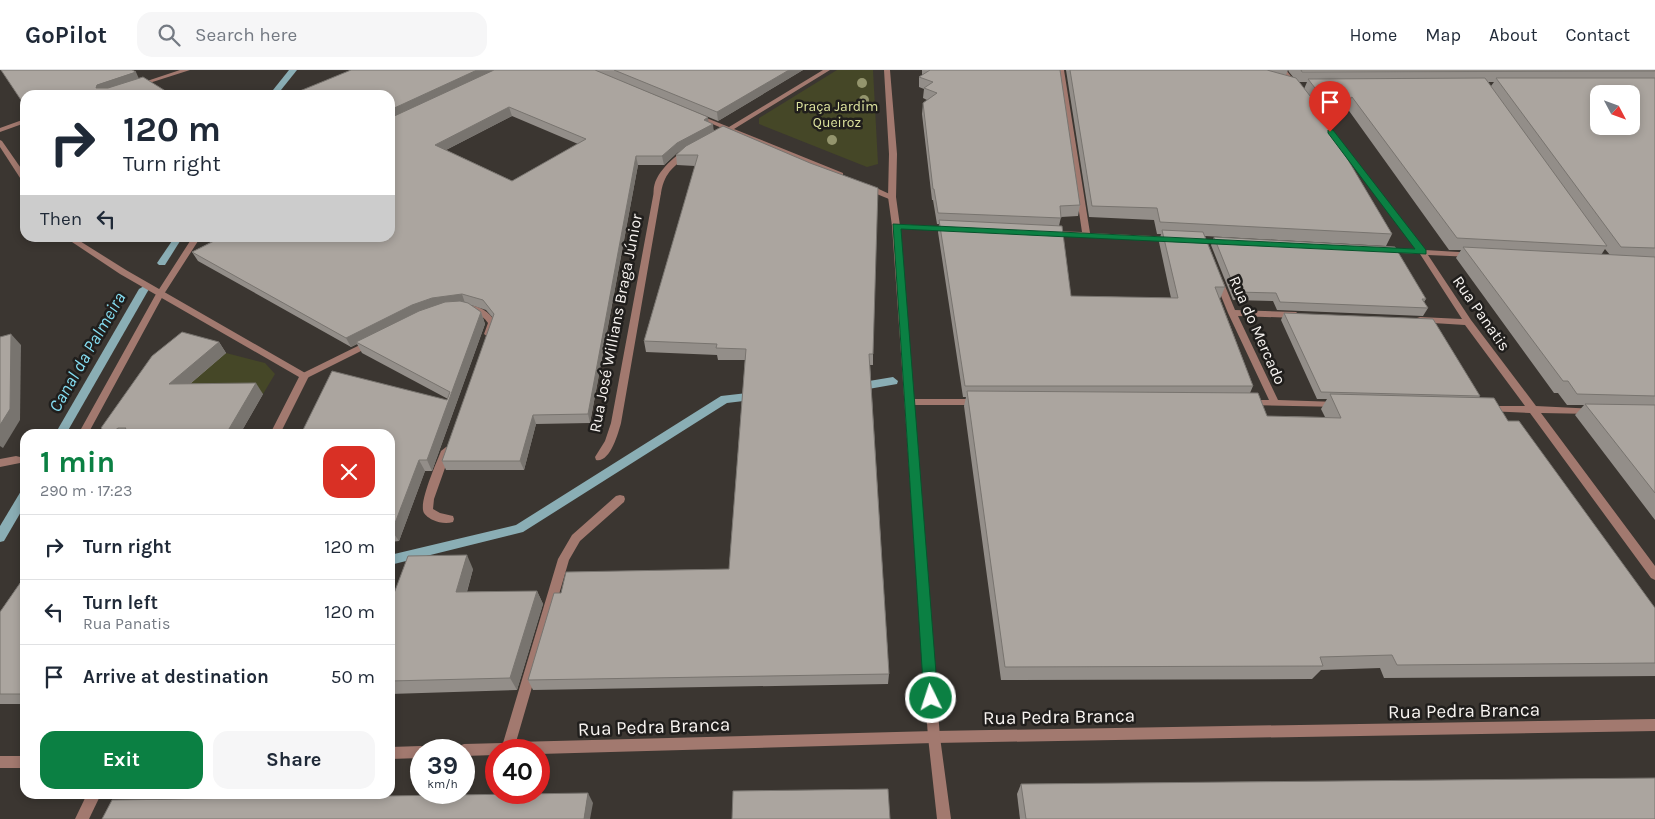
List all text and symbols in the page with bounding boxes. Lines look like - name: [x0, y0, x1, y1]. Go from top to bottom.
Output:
- search box: [137, 12, 487, 57]
- text: GoPilot: [25, 21, 107, 49]
- icon: search: [155, 21, 183, 49]
- text: Search here: [195, 24, 297, 46]
- text: Home: [1349, 24, 1397, 46]
- text: Map: [1425, 24, 1461, 46]
- text: About: [1489, 24, 1538, 46]
- text: Contact: [1566, 24, 1630, 46]
- pin: [1309, 81, 1351, 132]
- north arrow: [1590, 85, 1640, 135]
- map controls: [1590, 85, 1640, 135]
- icon: arrive: [1316, 88, 1344, 116]
- park label: Praça Jardim Queiroz: [796, 98, 878, 131]
- text: 120 m: [123, 109, 221, 150]
- icon: right: [40, 110, 105, 175]
- text: Turn right: [123, 151, 221, 177]
- icon: left: [92, 205, 120, 233]
- text: Then: [40, 208, 82, 230]
- street label: Rua José Willians Braga Júnior: [585, 212, 646, 434]
- street label: Rua Panatis: [1449, 272, 1514, 355]
- street label: Rua do Mercado: [1225, 273, 1290, 387]
- water label: Canal da Palmeira: [44, 288, 130, 416]
- text: 1 min: [40, 444, 115, 480]
- button: close: [323, 446, 375, 498]
- text: 290 m · 17:23: [40, 481, 132, 500]
- icon: right: [40, 533, 68, 561]
- text: Turn right: [83, 536, 172, 558]
- text: 120 m: [324, 536, 375, 558]
- text: Turn left: [83, 592, 158, 614]
- icon: left: [40, 598, 68, 626]
- text: 120 m: [324, 601, 375, 623]
- text: Rua Panatis: [83, 614, 170, 633]
- icon: arrive: [40, 663, 68, 691]
- text: Arrive at destination: [83, 666, 269, 688]
- text: 50 m: [331, 666, 375, 688]
- position arrow: [904, 671, 956, 723]
- street label: Rua Pedra Branca: [1388, 699, 1540, 723]
- street label: Rua Pedra Branca: [983, 705, 1135, 729]
- street label: Rua Pedra Branca: [578, 713, 731, 741]
- button: Exit: [40, 731, 203, 789]
- button: Share: [213, 731, 375, 789]
- speed limit sign: 40: [485, 739, 550, 804]
- text: 39: [427, 751, 458, 780]
- text: km/h: [427, 777, 458, 791]

